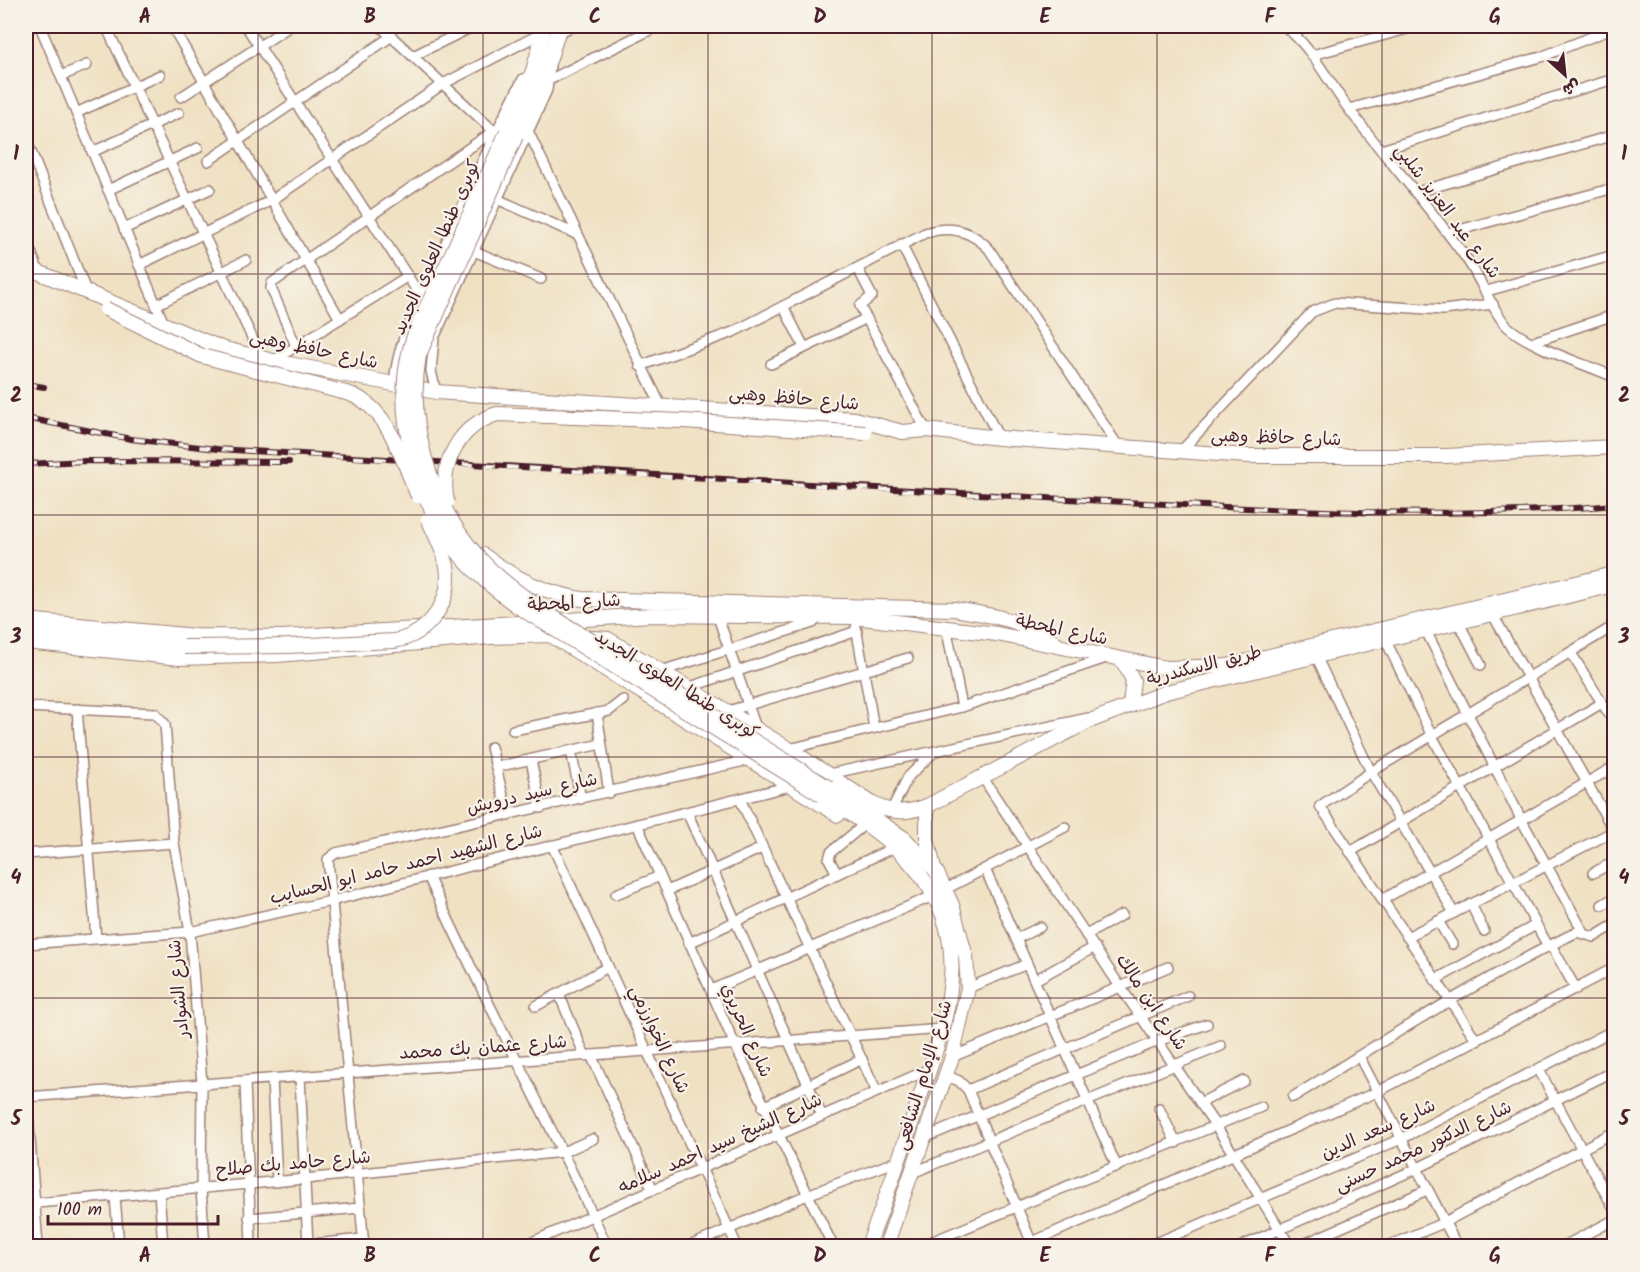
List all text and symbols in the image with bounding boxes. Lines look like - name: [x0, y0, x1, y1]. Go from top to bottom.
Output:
- text: A: [139, 2, 151, 34]
- text: B: [364, 2, 376, 34]
- text: C: [589, 2, 601, 34]
- text: D: [813, 2, 827, 34]
- text: E: [1039, 2, 1051, 34]
- text: F: [1265, 2, 1277, 34]
- text: G: [1489, 2, 1501, 34]
- north arrow: [1535, 45, 1595, 105]
- text: ش: [1558, 72, 1585, 102]
- street label: شارع عبد العزيز شلبي: [1386, 138, 1507, 286]
- text: 1: [13, 139, 19, 171]
- text: 1: [1621, 139, 1627, 171]
- street label: كوبرى طنطا العلوى الجديد: [385, 155, 489, 340]
- street label: شارع حافظ وهبى: [247, 323, 381, 378]
- street label: شارع حافظ وهبى: [728, 379, 860, 420]
- text: 2: [10, 381, 22, 413]
- text: 2: [1618, 381, 1630, 413]
- street label: شارع حافظ وهبى: [1210, 422, 1342, 455]
- street label: شارع المحطة: [527, 587, 621, 620]
- street label: شارع المحطة: [1013, 607, 1110, 654]
- text: 3: [10, 622, 22, 654]
- text: 3: [1618, 622, 1630, 654]
- street label: كوبرى طنطا العلوى الجديد: [588, 623, 765, 748]
- street label: طريق الاسكندرية: [1144, 638, 1265, 695]
- street label: شارع سيد درويش: [464, 765, 601, 824]
- street label: شارع الشهيد احمد حامد ابو الحسايب: [267, 818, 546, 913]
- text: 4: [11, 863, 22, 895]
- text: 4: [1619, 863, 1630, 895]
- street label: شارع الشوادر: [161, 938, 198, 1041]
- street label: شارع ابن مالك: [1108, 948, 1194, 1057]
- street label: شارع الحريري: [712, 979, 779, 1083]
- street label: شارع الخوارزمي: [621, 980, 697, 1099]
- street label: شارع الإمام الشافعى: [888, 997, 961, 1154]
- street label: شارع عثمان بك محمد: [398, 1028, 568, 1069]
- street label: شارع الشيخ سيد احمد سلامه: [614, 1086, 827, 1203]
- street label: شارع سعد الدين: [1316, 1092, 1441, 1169]
- street label: شارع الدكتور محمد حسنى: [1330, 1094, 1517, 1201]
- text: 5: [10, 1104, 23, 1136]
- text: 5: [1618, 1104, 1631, 1136]
- street label: شارع حامد بك صلاح: [214, 1143, 372, 1186]
- scale bar: [48, 1188, 218, 1226]
- text: 100 m: [57, 1196, 102, 1225]
- text: A: [139, 1241, 151, 1272]
- text: B: [364, 1241, 376, 1272]
- text: C: [589, 1241, 601, 1272]
- text: D: [813, 1241, 827, 1272]
- text: E: [1039, 1241, 1051, 1272]
- text: F: [1265, 1241, 1277, 1272]
- text: G: [1489, 1241, 1501, 1272]

